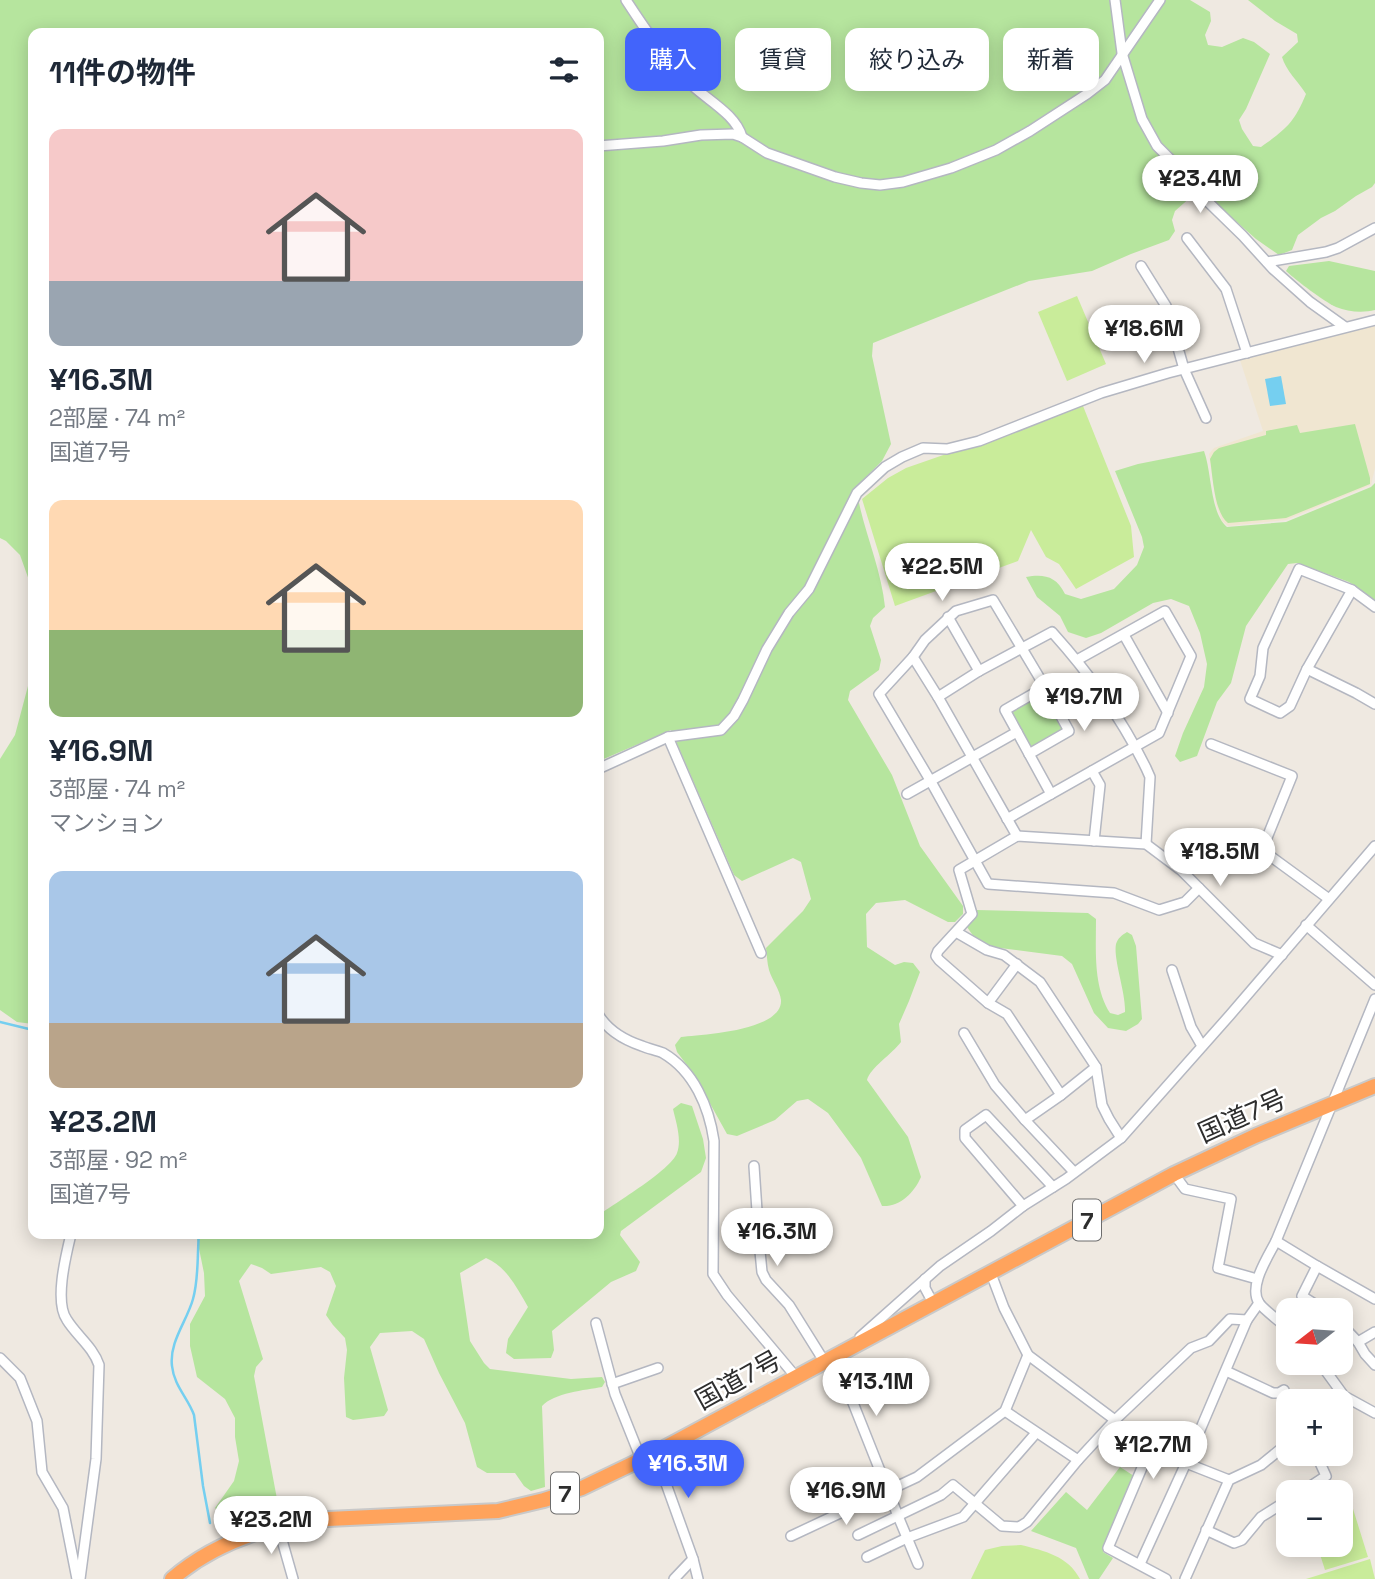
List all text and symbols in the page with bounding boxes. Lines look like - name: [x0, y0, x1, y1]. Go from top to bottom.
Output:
- chip: 購入: [625, 28, 721, 91]
- chip: 賃貸: [735, 28, 831, 91]
- chip: 絞り込み: [845, 28, 989, 91]
- chip: 新着: [1003, 28, 1099, 91]
- icon: filters: [545, 51, 583, 89]
- text: 11件の物件: [49, 53, 196, 92]
- pin: ¥23.4M: [1143, 156, 1257, 215]
- text: ¥23.4M: [1158, 163, 1242, 193]
- icon: home: [253, 174, 379, 300]
- pin: ¥18.6M: [1087, 306, 1201, 365]
- text: ¥18.6M: [1104, 313, 1184, 343]
- text: ¥16.3M: [49, 360, 153, 399]
- text: 2部屋 · 74 m²: [49, 403, 185, 433]
- text: 国道7号: [49, 437, 131, 467]
- pin: ¥22.5M: [885, 544, 999, 603]
- icon: home: [253, 545, 379, 671]
- text: ¥22.5M: [901, 551, 983, 581]
- pin: ¥19.7M: [1027, 674, 1141, 733]
- text: ¥19.7M: [1045, 681, 1123, 711]
- text: ¥16.9M: [49, 731, 154, 770]
- text: 3部屋 · 74 m²: [49, 774, 185, 804]
- text: マンション: [49, 808, 164, 838]
- pin: ¥18.5M: [1163, 828, 1277, 888]
- text: ¥18.5M: [1180, 836, 1260, 866]
- icon: home: [253, 916, 379, 1042]
- street label: 国道7号: [1193, 1082, 1291, 1150]
- text: ¥23.2M: [49, 1102, 157, 1141]
- text: 3部屋 · 92 m²: [49, 1145, 187, 1175]
- text: 国道7号: [49, 1179, 131, 1209]
- road number: 7: [1073, 1200, 1101, 1240]
- pin: ¥16.3M: [720, 1208, 834, 1268]
- text: ¥16.3M: [737, 1216, 817, 1246]
- north arrow: [1276, 1298, 1353, 1376]
- map controls: [1276, 1298, 1353, 1557]
- street label: 国道7号: [689, 1343, 787, 1417]
- pin: ¥13.1M: [819, 1358, 933, 1418]
- text: ¥13.1M: [839, 1366, 913, 1396]
- button: +: [1276, 1389, 1353, 1466]
- pin: ¥12.7M: [1096, 1422, 1210, 1481]
- text: ¥12.7M: [1114, 1429, 1192, 1459]
- pin: ¥16.3M: [631, 1440, 745, 1500]
- text: ¥16.3M: [648, 1448, 728, 1478]
- pin: ¥16.9M: [789, 1468, 903, 1527]
- road number: 7: [551, 1472, 579, 1513]
- text: ¥16.9M: [806, 1475, 886, 1505]
- button: −: [1276, 1480, 1353, 1557]
- pin: ¥23.2M: [214, 1496, 328, 1556]
- text: ¥23.2M: [230, 1504, 312, 1534]

